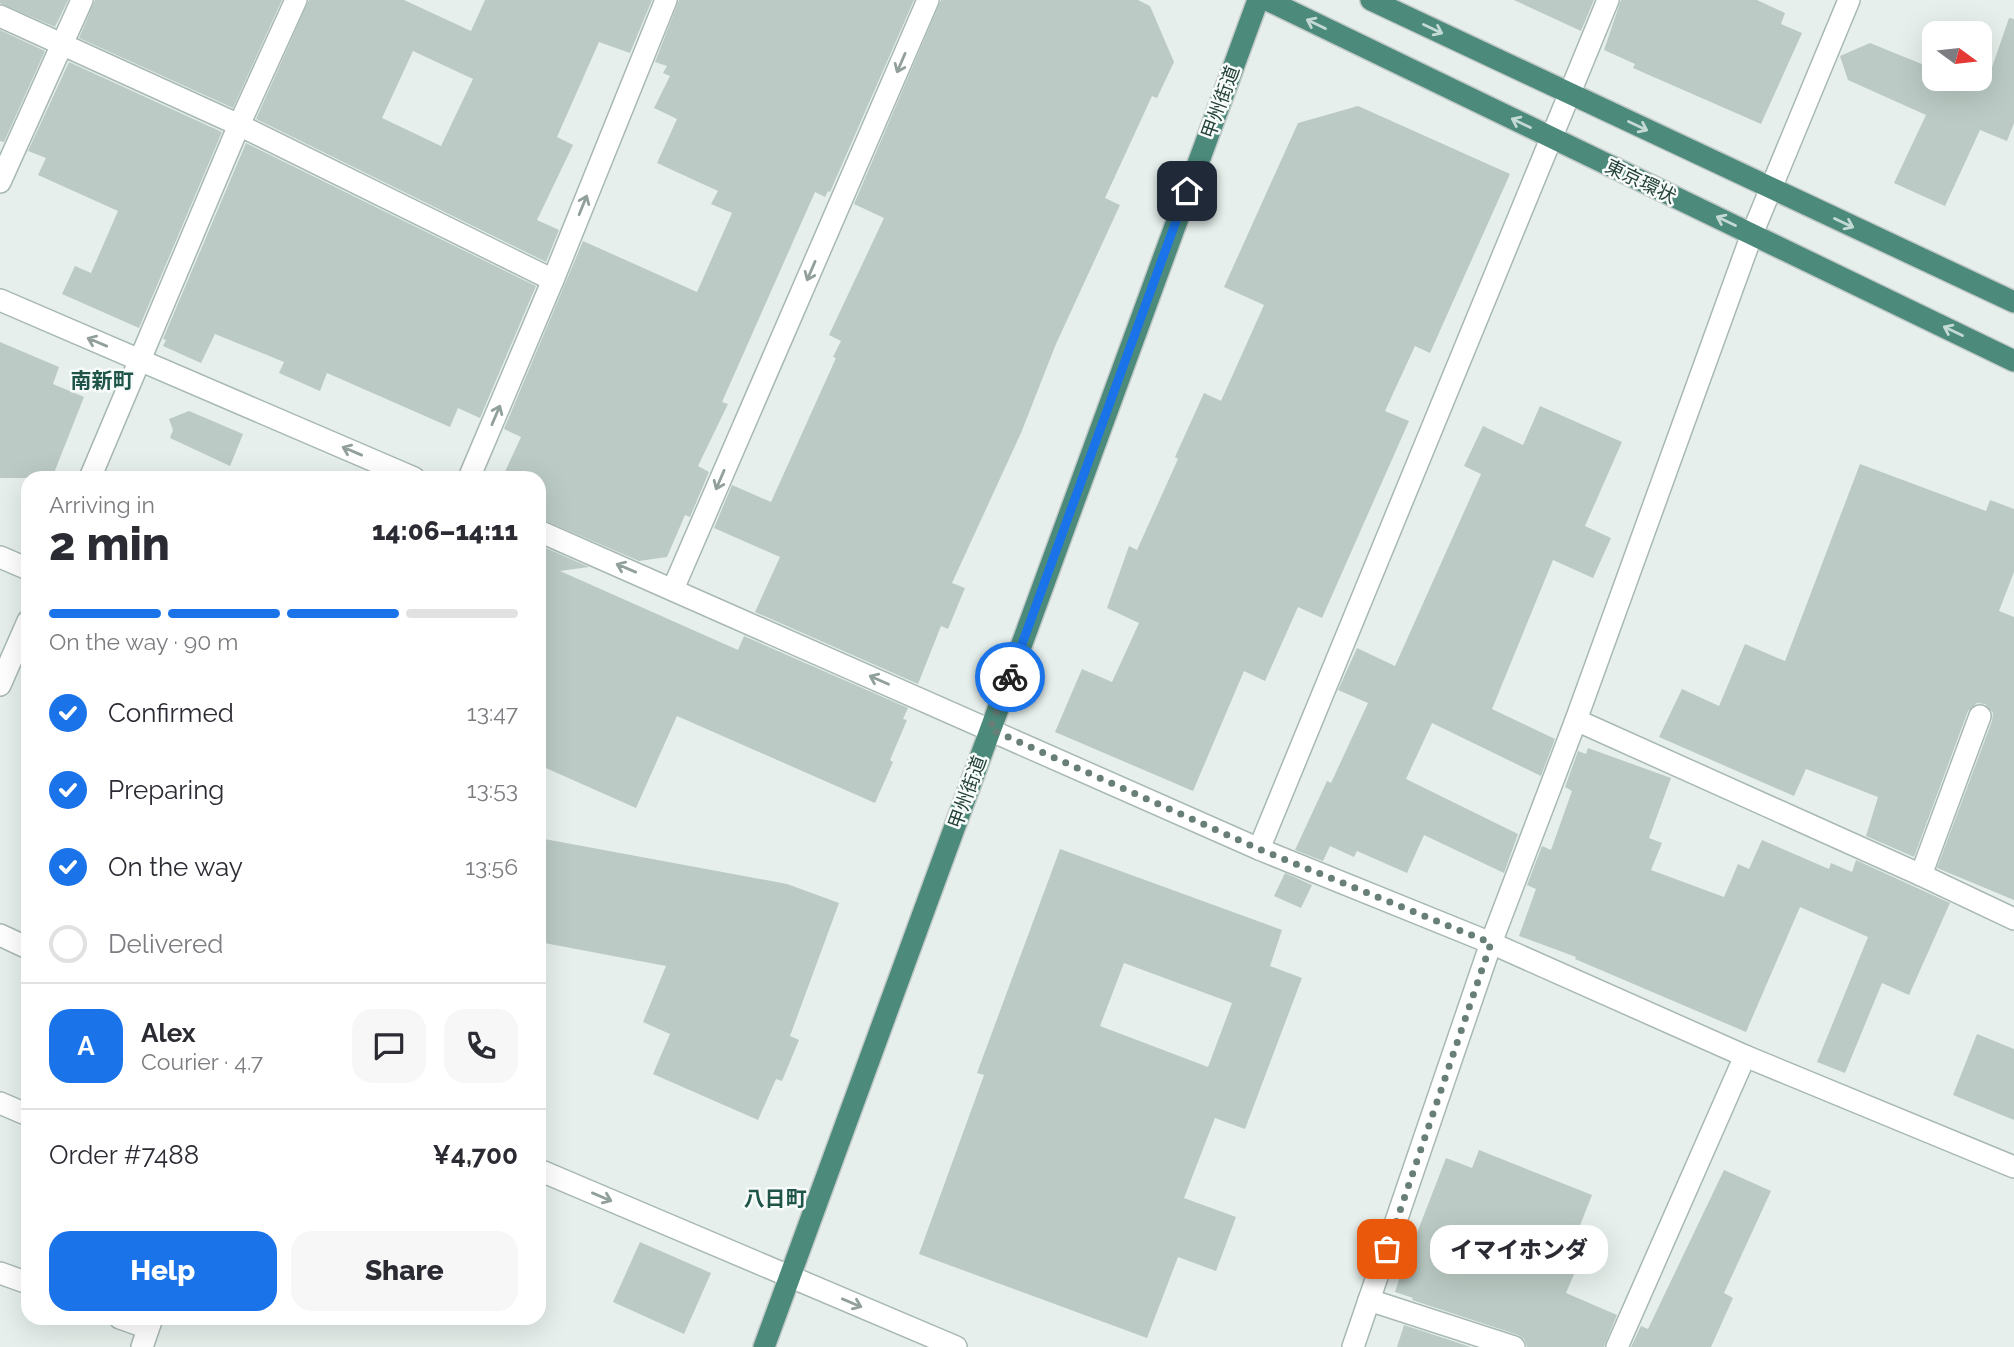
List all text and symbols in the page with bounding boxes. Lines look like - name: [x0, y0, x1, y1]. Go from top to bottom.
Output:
- one-way arrow: [1306, 16, 1327, 30]
- north arrow: [1922, 21, 1992, 91]
- map controls: [1922, 21, 1992, 91]
- one-way arrow: [1422, 23, 1443, 36]
- one-way arrow: [894, 51, 907, 73]
- street label: 甲州街道: [1197, 63, 1243, 141]
- one-way arrow: [1511, 116, 1532, 129]
- one-way arrow: [1627, 120, 1649, 133]
- street label: 東京環状: [1602, 154, 1680, 208]
- pin: [1157, 161, 1217, 221]
- icon: home: [1168, 172, 1206, 210]
- one-way arrow: [578, 194, 591, 216]
- one-way arrow: [1716, 214, 1737, 228]
- one-way arrow: [1834, 217, 1855, 230]
- one-way arrow: [804, 260, 817, 282]
- one-way arrow: [1943, 324, 1964, 337]
- one-way arrow: [87, 335, 109, 348]
- district label: 南新町: [71, 368, 134, 393]
- one-way arrow: [490, 405, 503, 426]
- one-way arrow: [341, 444, 363, 457]
- one-way arrow: [713, 469, 726, 490]
- text: Arriving in: [49, 491, 155, 518]
- text: 14:06–14:11: [372, 516, 518, 546]
- text: 2 min: [49, 517, 170, 571]
- one-way arrow: [615, 561, 637, 574]
- text: On the way · 90 m: [49, 628, 238, 655]
- courier: [975, 642, 1045, 712]
- icon: bike: [991, 658, 1029, 696]
- one-way arrow: [869, 673, 890, 686]
- icon: check: [49, 694, 87, 732]
- text: Confirmed: [108, 698, 234, 728]
- text: 13:47: [467, 699, 518, 726]
- street label: 甲州街道: [944, 753, 990, 831]
- icon: check: [49, 771, 87, 809]
- text: Preparing: [108, 775, 224, 805]
- text: 13:53: [467, 776, 518, 803]
- icon: check: [49, 848, 87, 886]
- text: On the way: [108, 852, 243, 882]
- text: 13:56: [465, 853, 518, 880]
- text: Delivered: [108, 929, 223, 959]
- button: chat: [352, 1009, 426, 1083]
- button: phone: [444, 1009, 518, 1083]
- text: Alex: [141, 1018, 196, 1048]
- text: A: [77, 1031, 95, 1061]
- text: Courier · 4.7: [141, 1048, 263, 1075]
- text: Order #7488: [49, 1140, 199, 1170]
- text: ¥4,700: [433, 1140, 518, 1170]
- district label: 八日町: [744, 1186, 807, 1211]
- one-way arrow: [591, 1191, 612, 1204]
- pin: [1357, 1219, 1417, 1279]
- callout: イマイホンダ: [1429, 1224, 1608, 1274]
- icon: bag: [1368, 1230, 1406, 1268]
- button: Help: [49, 1231, 277, 1311]
- button: Share: [291, 1231, 518, 1311]
- text: イマイホンダ: [1450, 1236, 1588, 1263]
- one-way arrow: [841, 1297, 863, 1310]

